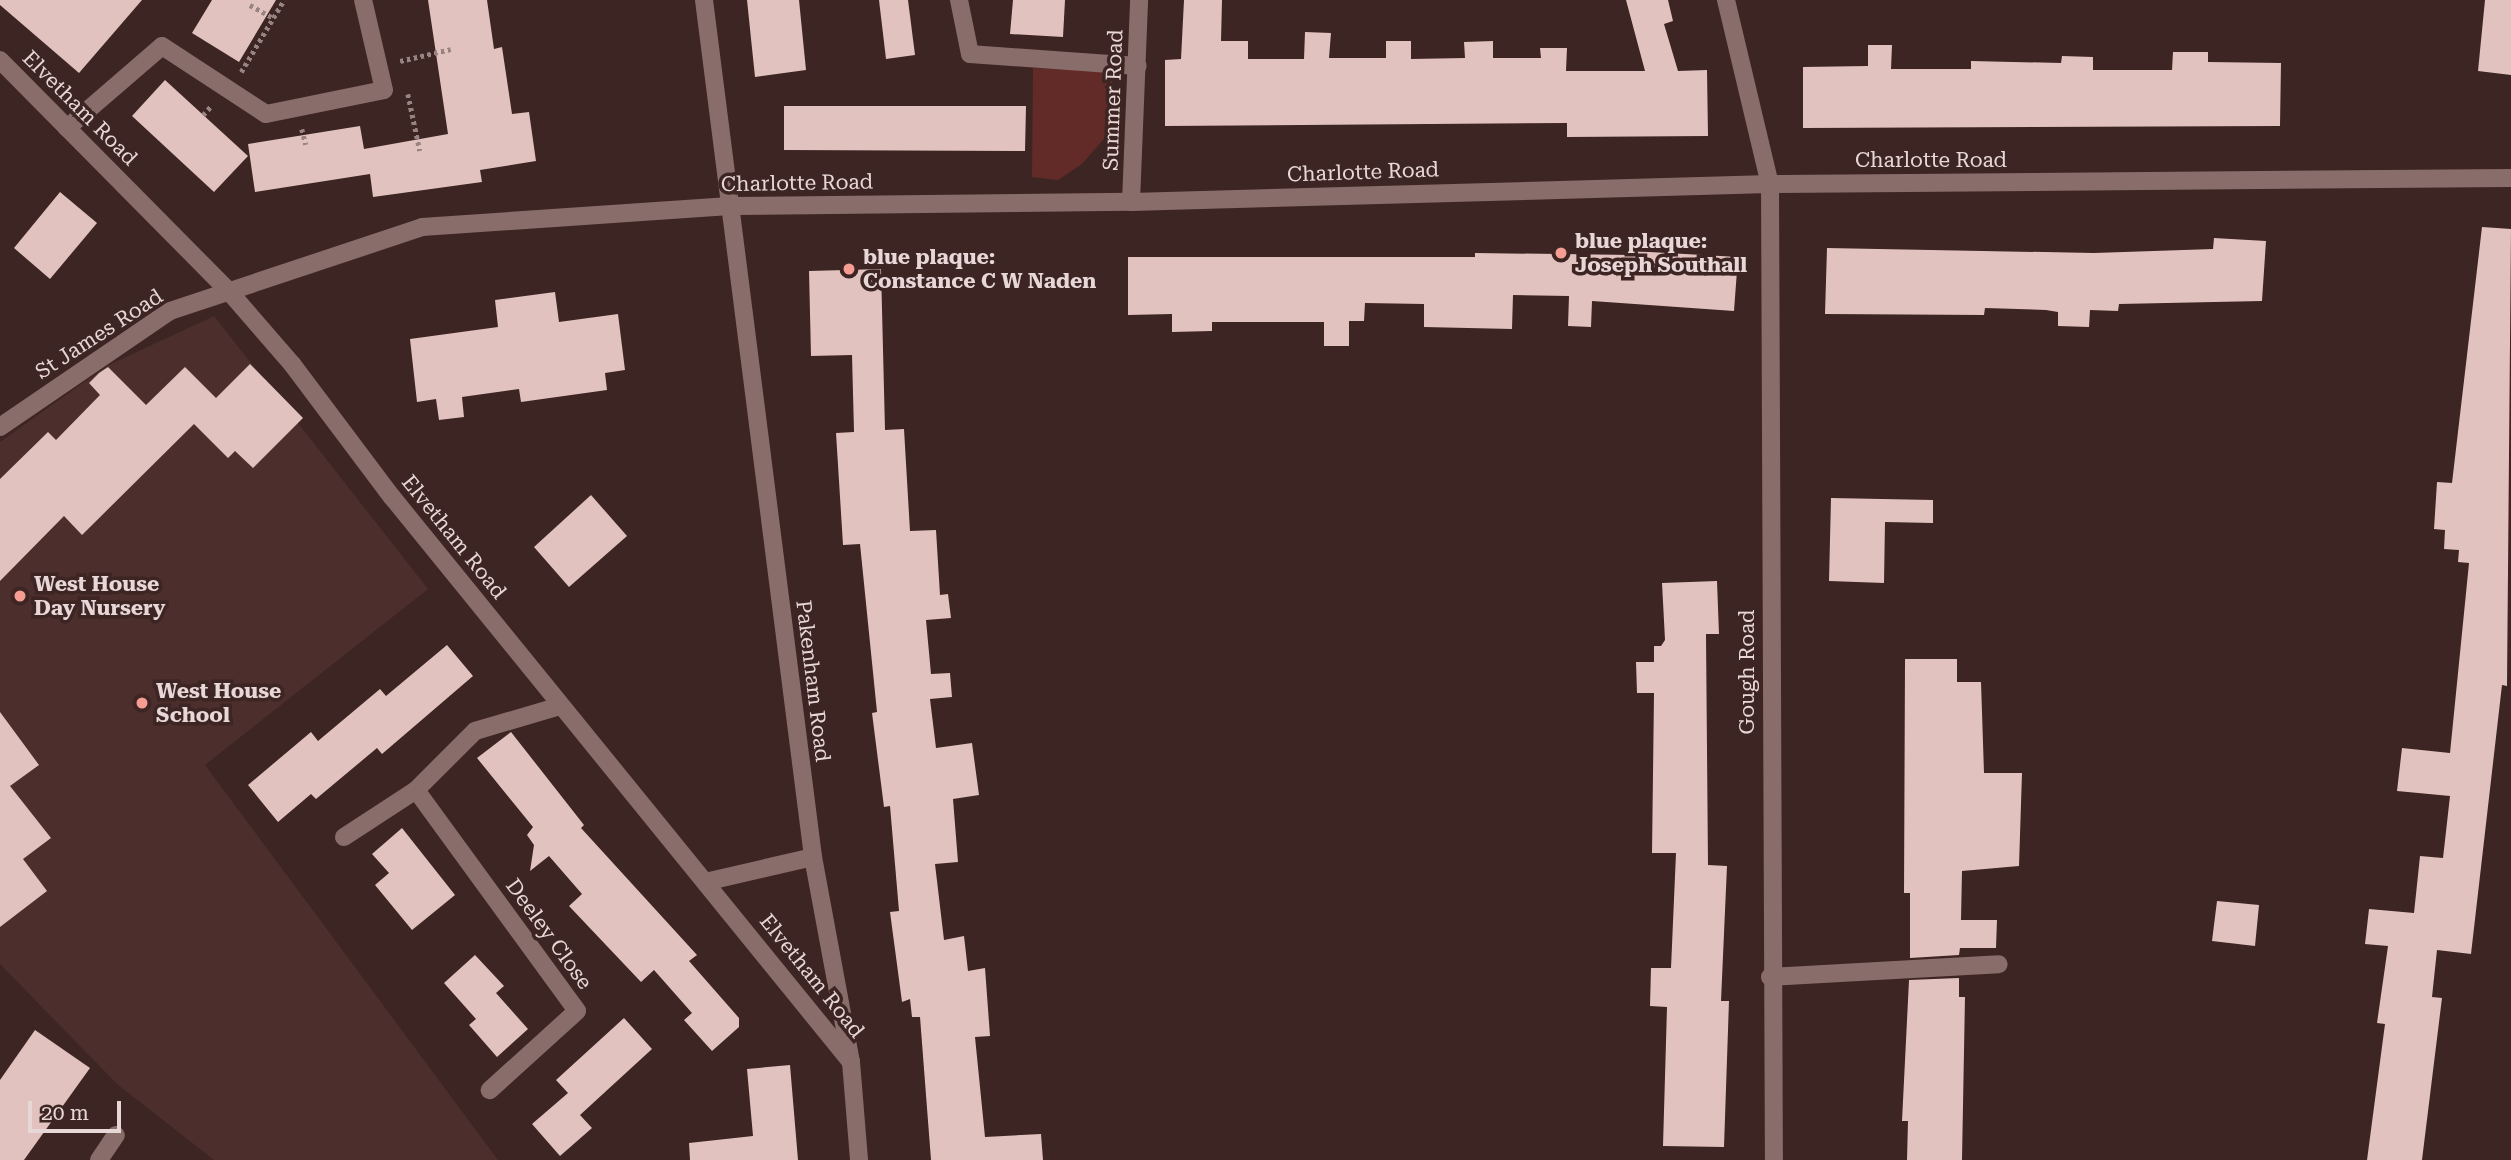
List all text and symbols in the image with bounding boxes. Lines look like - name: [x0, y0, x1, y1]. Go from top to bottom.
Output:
- street label: Summer Road: [1098, 29, 1128, 171]
- street label: Elvetham Road: [17, 45, 143, 171]
- street label: Charlotte Road: [1855, 147, 2007, 173]
- street label: Charlotte Road: [1287, 157, 1439, 187]
- street label: Charlotte Road: [721, 169, 873, 197]
- place label: blue plaque: Joseph Southall: [1575, 228, 1747, 278]
- place label: blue plaque: Constance C W Naden: [863, 244, 1096, 294]
- marker: blue plaque: Joseph Southall: [1553, 245, 1569, 261]
- marker: blue plaque: Constance C W Naden: [841, 261, 857, 277]
- street label: St James Road: [31, 284, 167, 384]
- street label: Elvetham Road: [396, 470, 512, 604]
- place label: West House Day Nursery: [34, 571, 165, 621]
- marker: West House Day Nursery: [12, 588, 28, 604]
- street label: Pakenham Road: [791, 599, 835, 763]
- street label: Gough Road: [1734, 609, 1760, 735]
- place label: West House School: [156, 678, 281, 728]
- marker: West House School: [134, 695, 150, 711]
- street label: Deeley Close: [500, 874, 598, 994]
- street label: Elvetham Road: [754, 909, 870, 1043]
- scale bar: [32, 1086, 124, 1130]
- text: 20 m: [41, 1101, 89, 1125]

